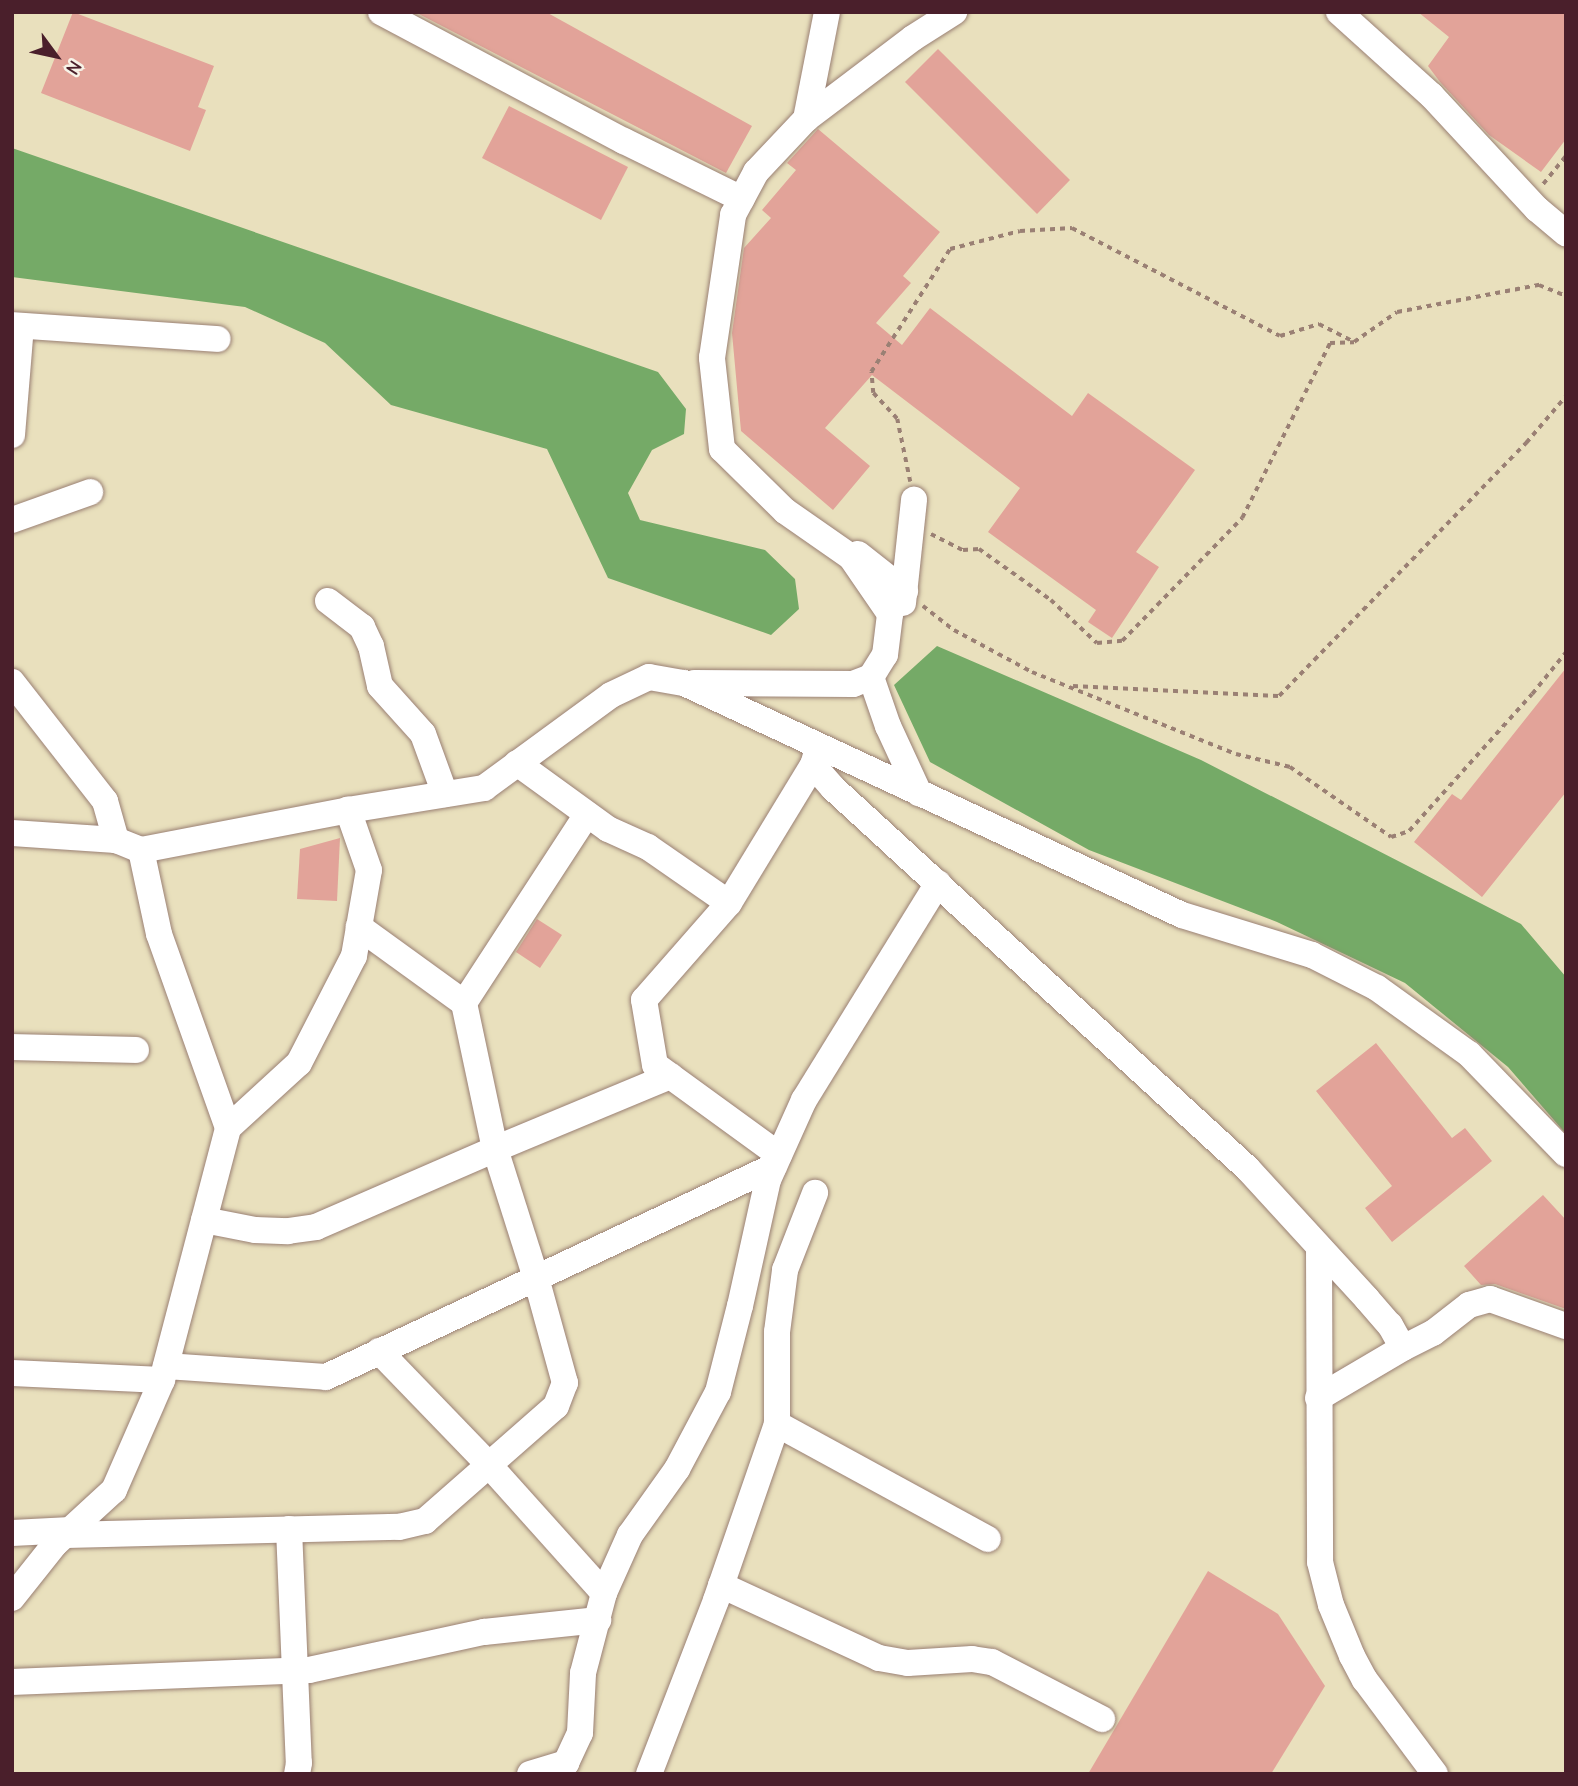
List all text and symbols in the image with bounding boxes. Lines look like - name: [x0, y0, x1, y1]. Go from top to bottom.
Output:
- north arrow: [21, 21, 91, 91]
- text: N: [61, 56, 86, 79]

